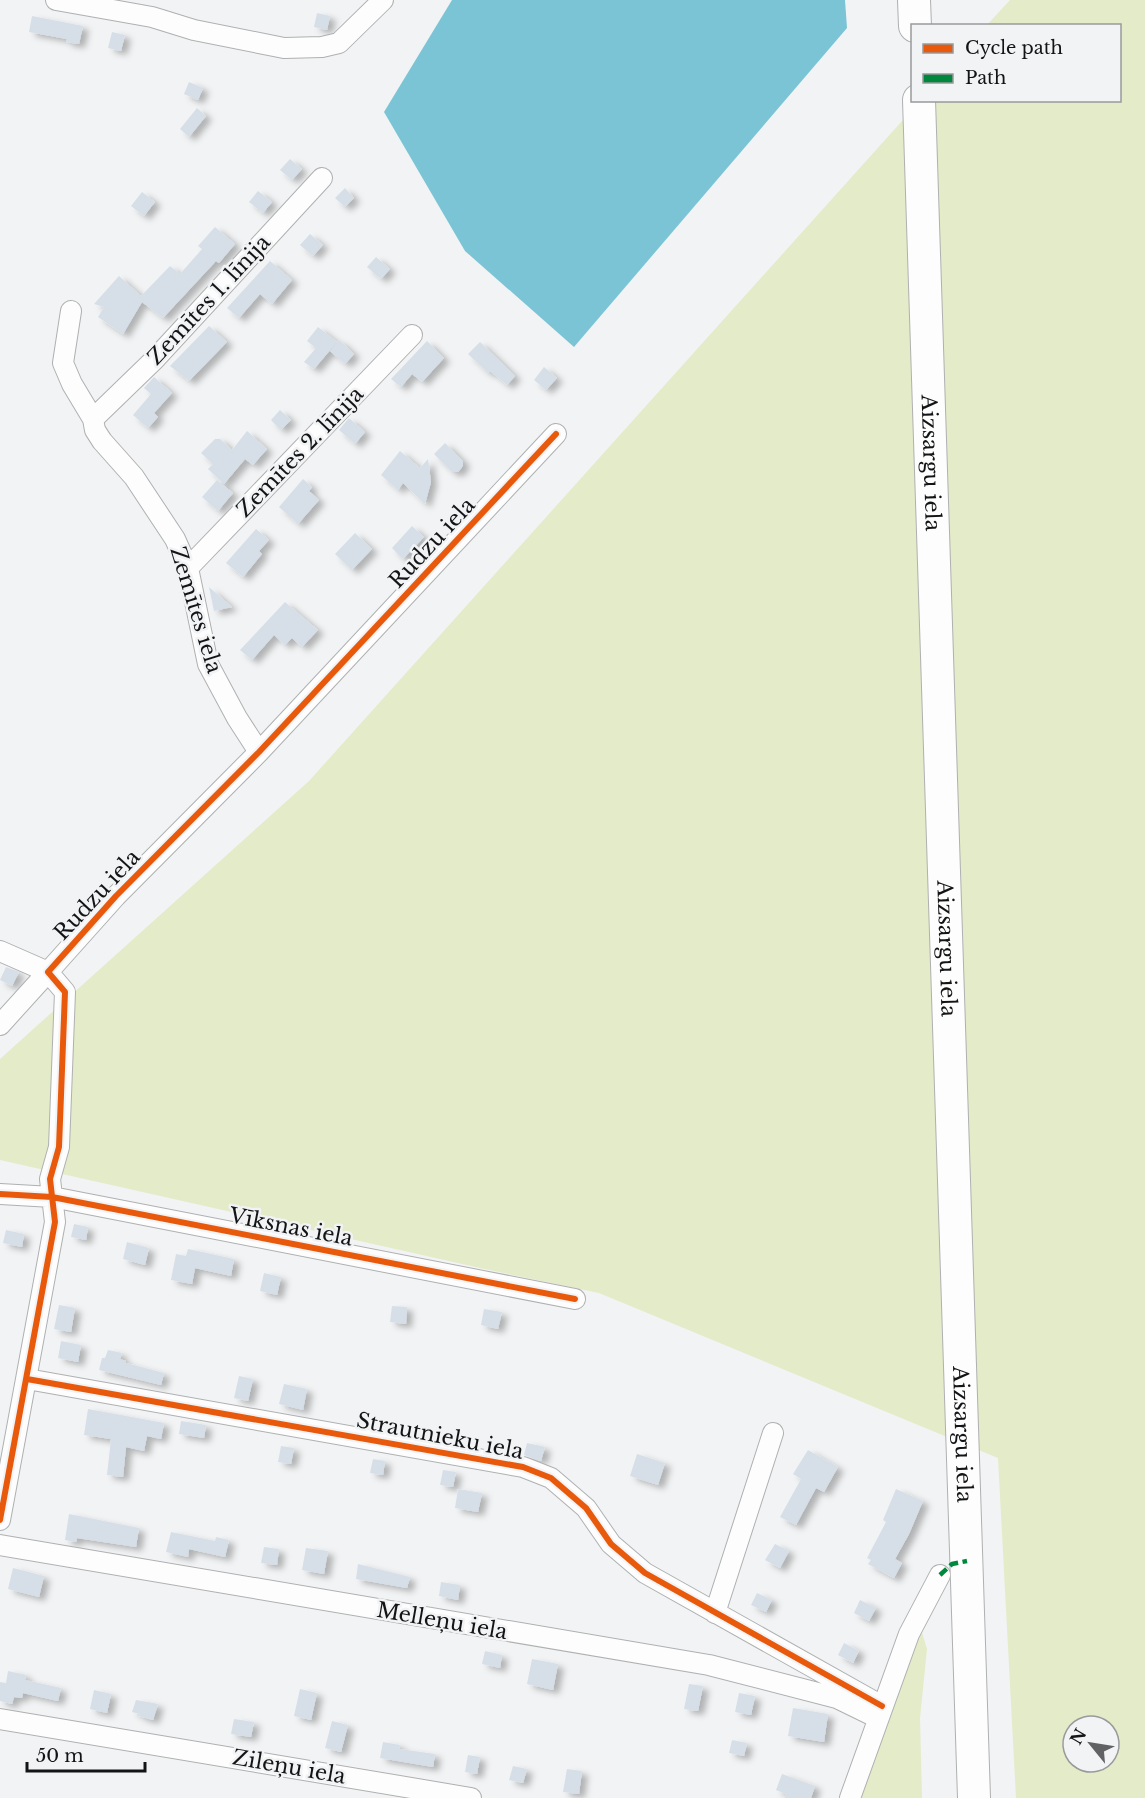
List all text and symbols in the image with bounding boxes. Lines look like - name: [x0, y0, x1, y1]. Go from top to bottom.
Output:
- legend: [911, 24, 1121, 102]
- text: Cycle path: [965, 37, 1063, 59]
- text: Path: [965, 67, 1006, 89]
- street label: Zemītes 1. līnija: [142, 229, 276, 370]
- street label: Zemītes 2. līnija: [231, 381, 369, 523]
- street label: Aizsargu iela: [916, 393, 946, 532]
- street label: Rudzu iela: [384, 492, 481, 594]
- street label: Zemītes iela: [164, 544, 228, 677]
- street label: Rudzu iela: [49, 844, 146, 946]
- street label: Aizsargu iela: [931, 879, 962, 1018]
- street label: Vīksnas iela: [226, 1202, 355, 1252]
- street label: Aizsargu iela: [947, 1365, 977, 1503]
- street label: Strautnieku iela: [354, 1407, 526, 1465]
- street label: Melleņu iela: [375, 1597, 510, 1645]
- north arrow: [1061, 1714, 1121, 1774]
- text: N: [1066, 1725, 1090, 1748]
- scale bar: [27, 1735, 146, 1773]
- street label: Zileņu iela: [230, 1744, 348, 1790]
- text: 50 m: [36, 1745, 84, 1767]

